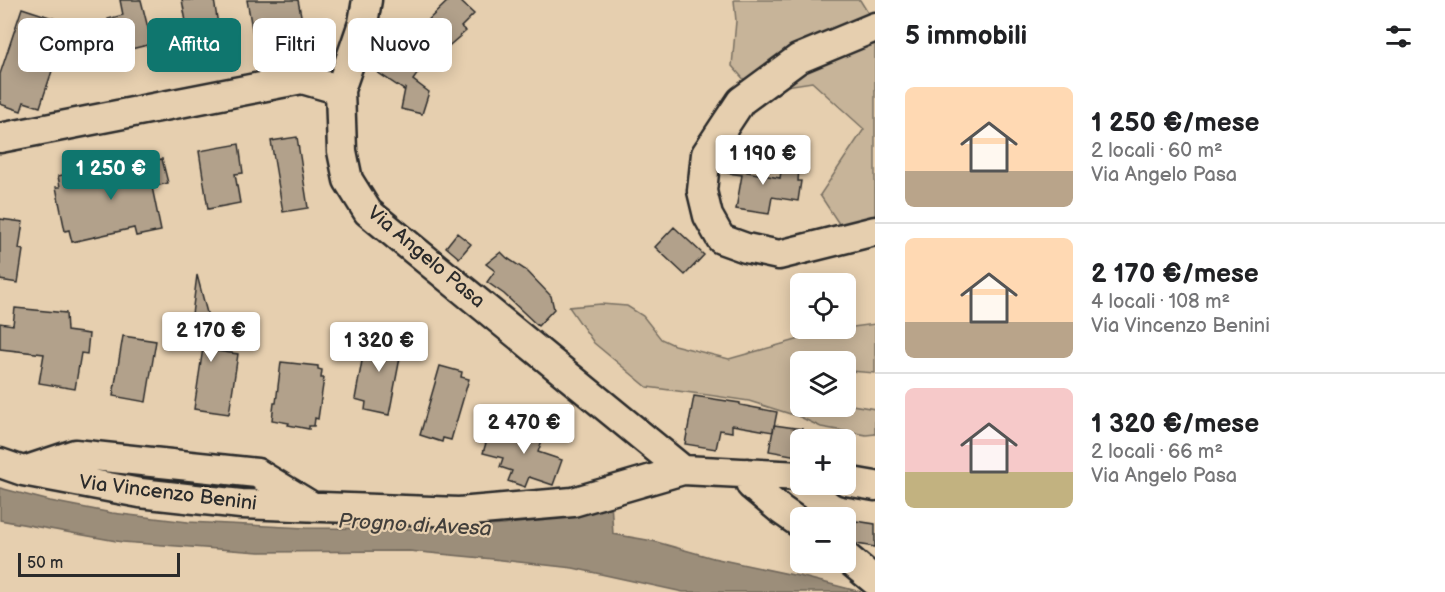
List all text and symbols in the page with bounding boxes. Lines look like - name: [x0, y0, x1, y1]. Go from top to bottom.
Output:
- chip: Compra: [18, 18, 135, 72]
- chip: Affitta: [147, 18, 241, 72]
- chip: Filtri: [253, 18, 336, 72]
- chip: Nuovo: [348, 18, 452, 72]
- icon: filters: [1382, 20, 1415, 53]
- text: 5 immobili: [905, 21, 1027, 52]
- text: 1 250 €/mese: [1091, 108, 1259, 139]
- icon: home: [953, 111, 1025, 183]
- pin: 1 190 €: [708, 135, 818, 186]
- text: 2 locali · 60 m²: [1091, 139, 1223, 163]
- text: 1 190 €: [730, 142, 796, 166]
- pin: 1 250 €: [56, 150, 166, 201]
- text: 1 250 €: [76, 157, 146, 181]
- text: Via Angelo Pasa: [1091, 163, 1237, 187]
- street label: Via Angelo Pasa: [362, 201, 490, 313]
- text: 2 170 €/mese: [1091, 259, 1259, 290]
- icon: home: [953, 262, 1025, 334]
- map controls: [790, 273, 856, 573]
- button: locate: [790, 273, 856, 339]
- text: 4 locali · 108 m²: [1091, 290, 1230, 314]
- pin: 2 170 €: [156, 312, 266, 363]
- text: Via Vincenzo Benini: [1091, 314, 1270, 338]
- text: 2 170 €: [176, 319, 246, 343]
- pin: 1 320 €: [324, 322, 434, 373]
- text: 1 320 €: [344, 329, 414, 353]
- button: layers: [790, 351, 856, 417]
- pin: 2 470 €: [469, 404, 579, 455]
- text: 1 320 €/mese: [1091, 409, 1259, 440]
- text: 2 470 €: [487, 411, 561, 435]
- icon: home: [953, 412, 1025, 484]
- button: +: [790, 429, 856, 495]
- text: 2 locali · 66 m²: [1091, 440, 1223, 464]
- text: Via Angelo Pasa: [1091, 464, 1237, 488]
- street label: Via Vincenzo Benini: [78, 470, 258, 516]
- button: −: [790, 507, 856, 573]
- water label: Progno di Avesa: [338, 508, 492, 542]
- scale bar: [18, 550, 180, 578]
- text: 50 m: [27, 554, 63, 573]

